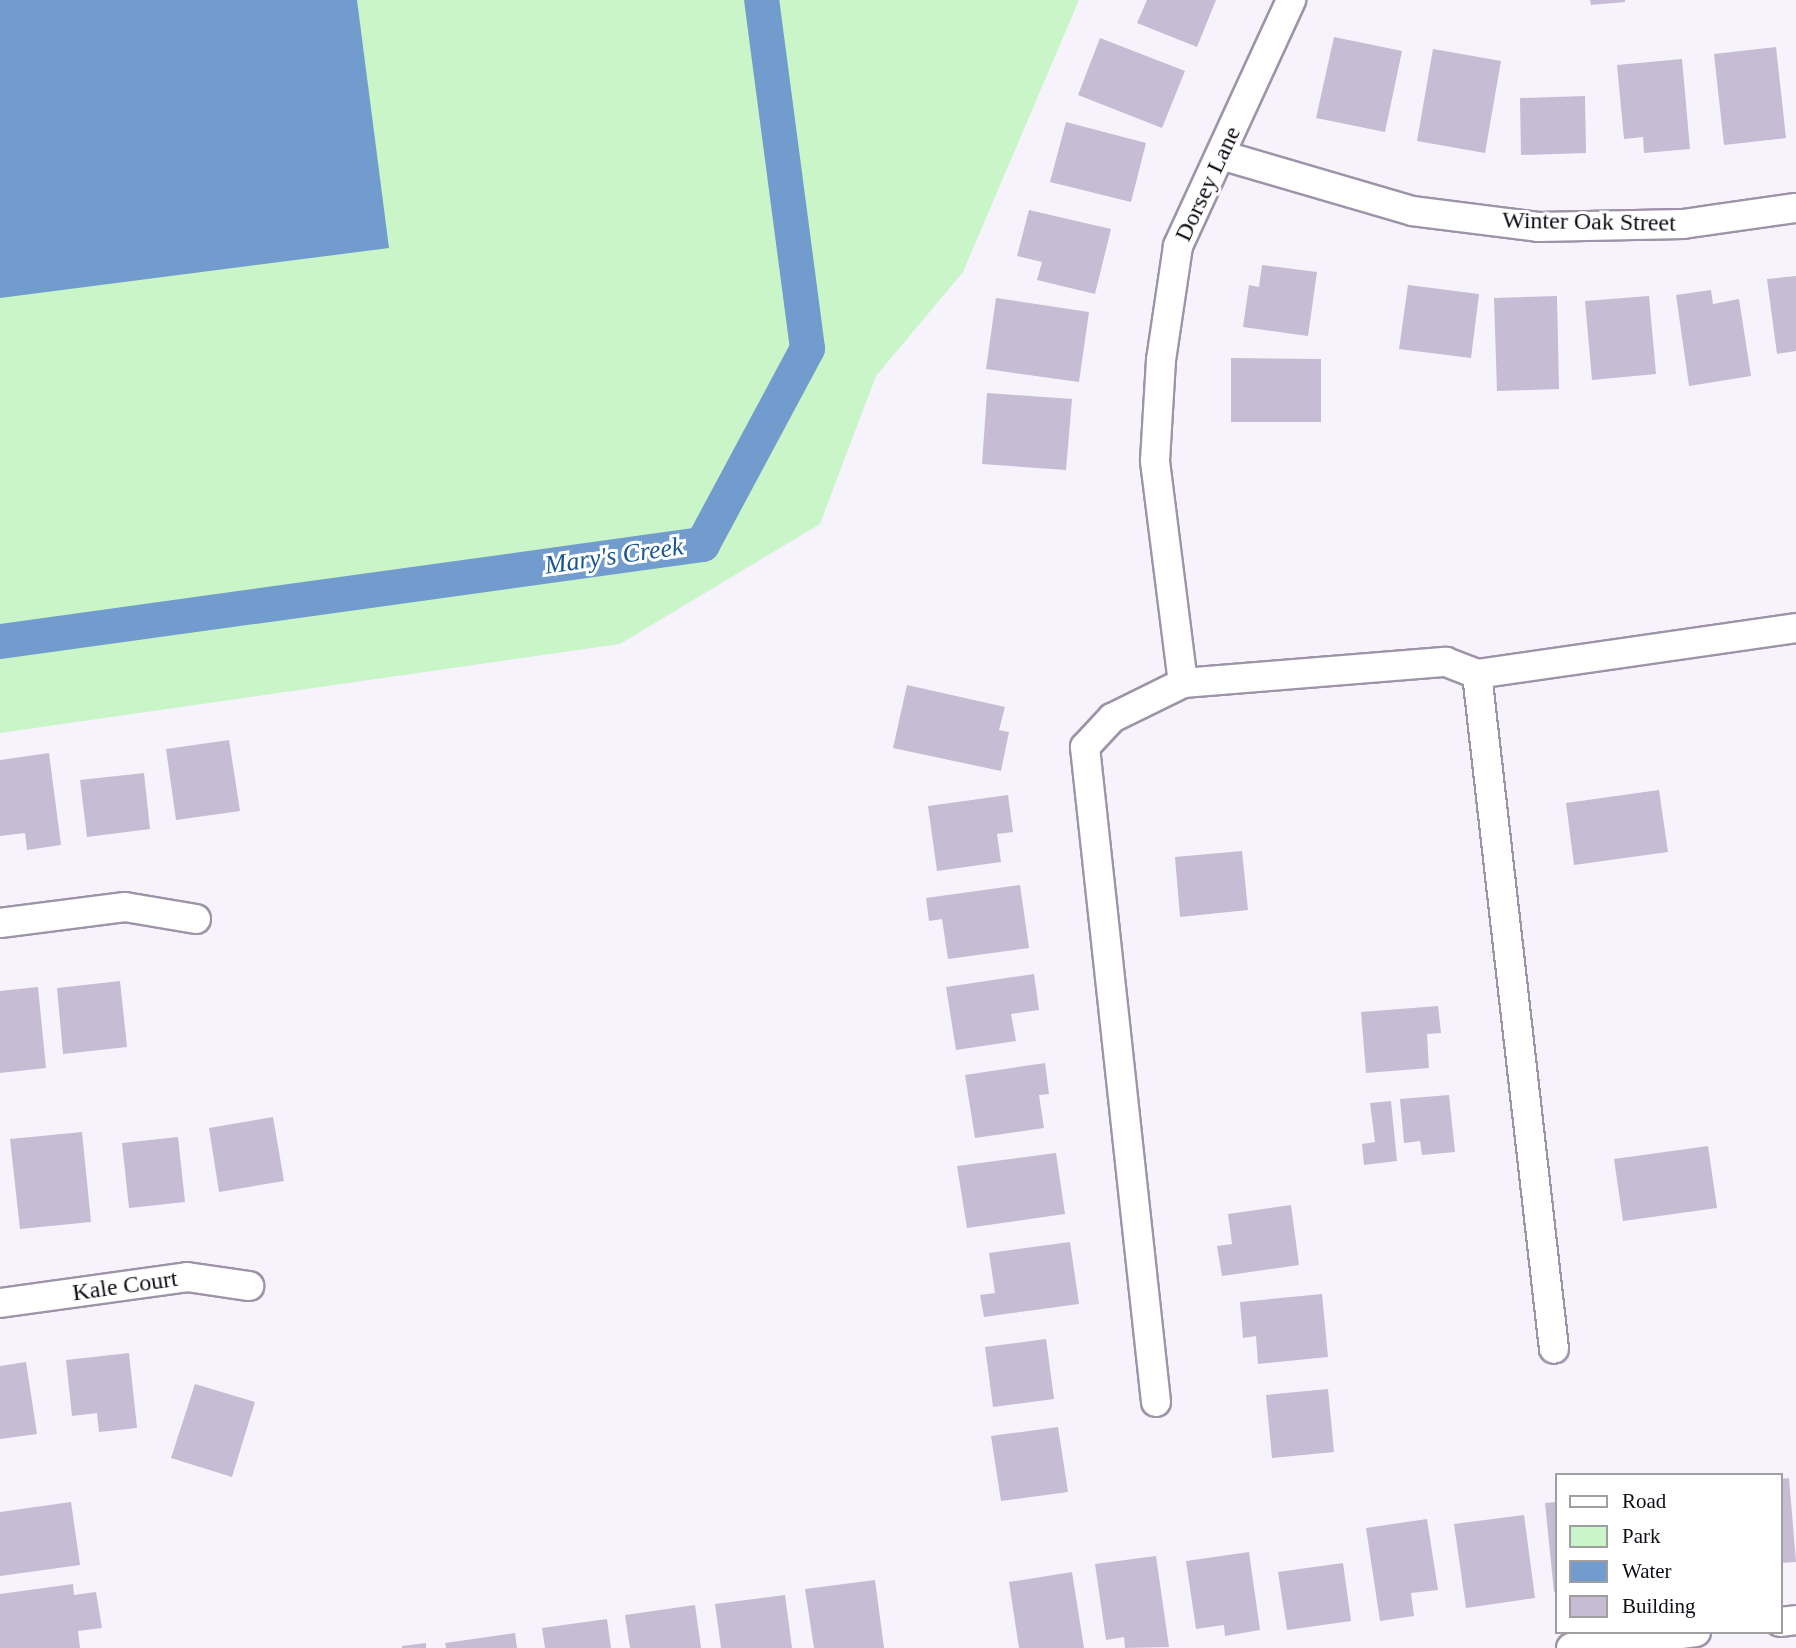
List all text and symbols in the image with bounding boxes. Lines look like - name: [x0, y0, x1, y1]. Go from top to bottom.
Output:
- street label: Dorsey Lane: [1169, 122, 1247, 246]
- street label: Winter Oak Street: [1502, 206, 1676, 238]
- water label: Mary's Creek: [543, 531, 685, 581]
- street label: Kale Court: [71, 1264, 179, 1308]
- legend: [1554, 1473, 1782, 1634]
- text: Road: [1622, 1489, 1666, 1513]
- text: Park: [1622, 1524, 1661, 1548]
- text: Water: [1622, 1559, 1672, 1583]
- text: Building: [1622, 1594, 1696, 1618]

